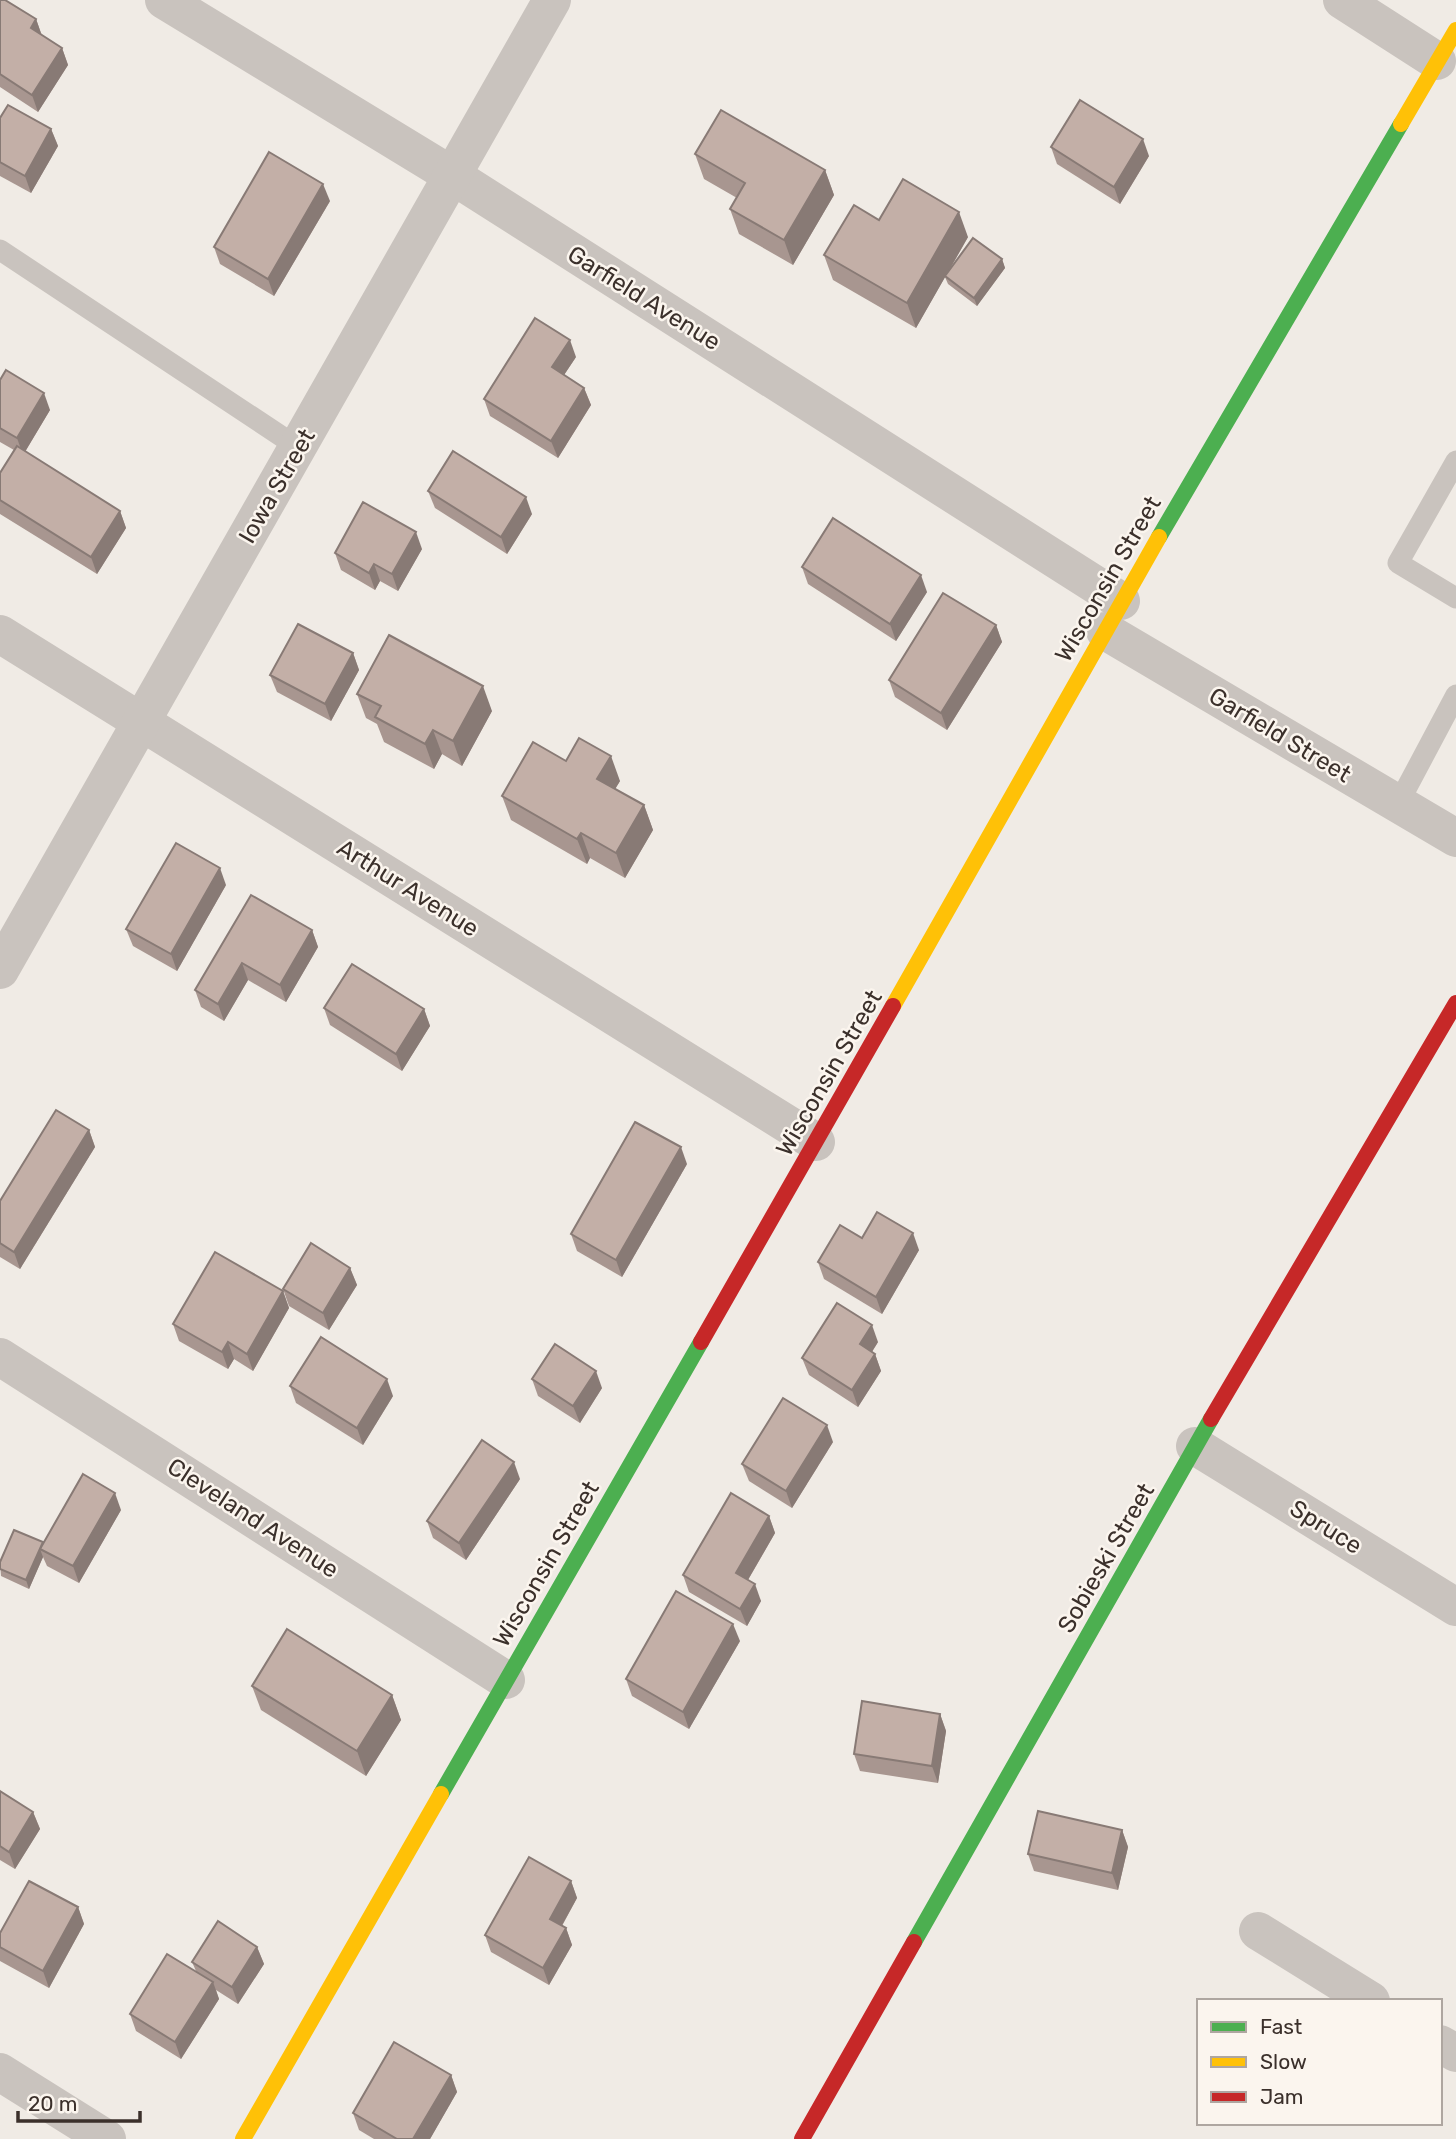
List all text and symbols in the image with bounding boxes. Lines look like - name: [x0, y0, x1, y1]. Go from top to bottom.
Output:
- street label: Garfield Avenue: [562, 240, 726, 356]
- street label: Iowa Street: [233, 424, 321, 548]
- street label: Wisconsin Street: [1049, 491, 1167, 667]
- street label: Garfield Street: [1204, 682, 1356, 788]
- street label: Arthur Avenue: [332, 833, 484, 943]
- street label: Wisconsin Street: [770, 985, 888, 1161]
- street label: Cleveland Avenue: [162, 1452, 344, 1584]
- street label: Wisconsin Street: [487, 1476, 605, 1652]
- street label: Sobieski Street: [1052, 1478, 1160, 1638]
- street label: Spruce: [1285, 1494, 1367, 1560]
- legend: [1197, 1999, 1442, 2125]
- text: Fast: [1260, 2014, 1302, 2039]
- text: Slow: [1260, 2049, 1307, 2074]
- scale bar: [18, 2080, 140, 2124]
- text: Jam: [1260, 2084, 1304, 2109]
- text: 20 m: [28, 2091, 77, 2116]

